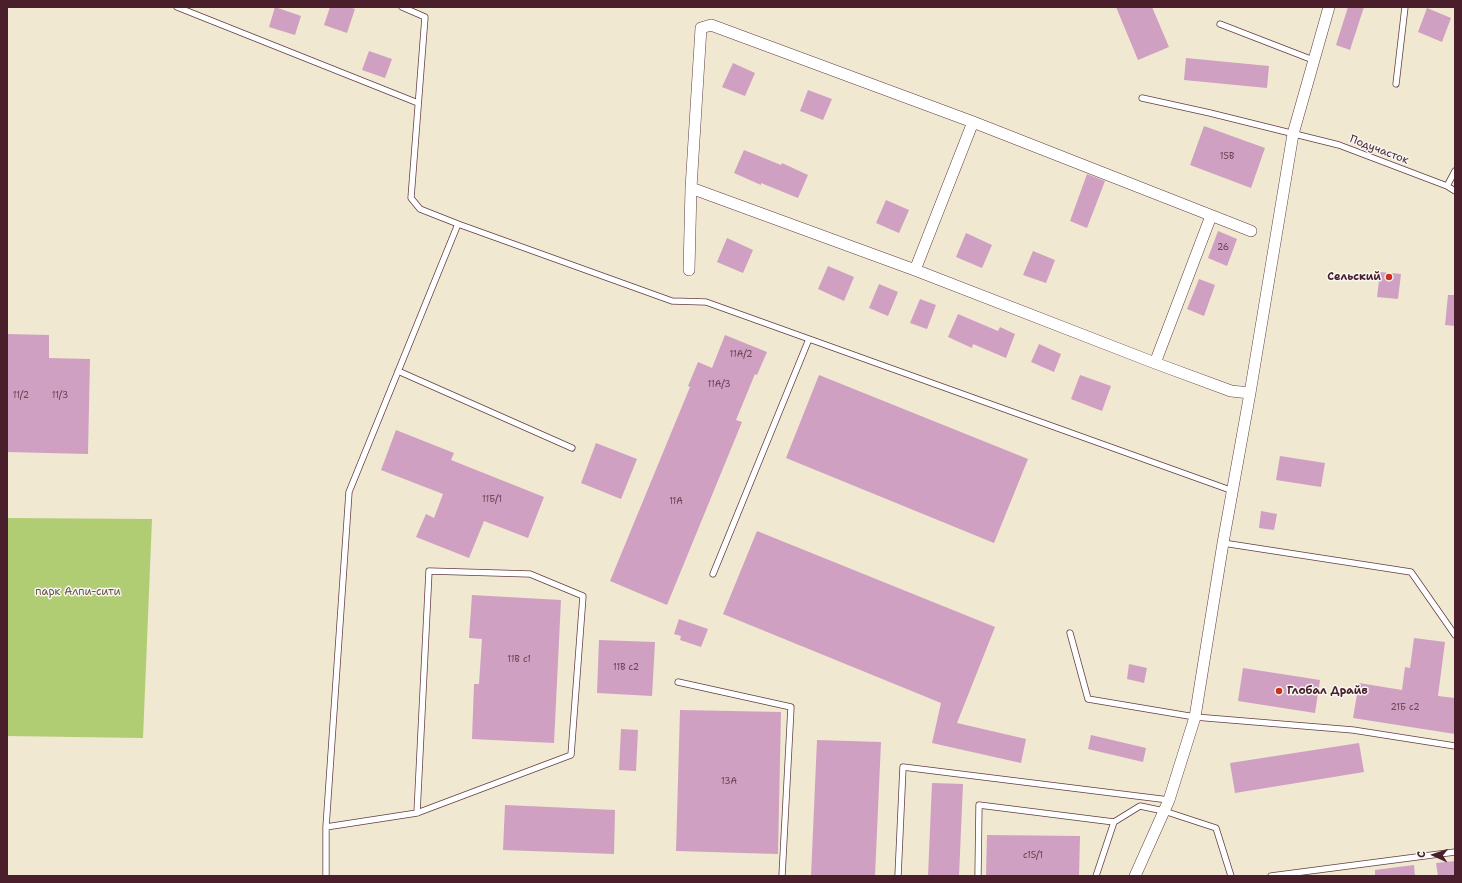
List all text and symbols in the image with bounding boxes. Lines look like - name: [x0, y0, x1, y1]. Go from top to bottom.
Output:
- street label: Подучасток: [1348, 133, 1410, 167]
- house number: 15В: [1220, 152, 1234, 162]
- house number: 26: [1217, 243, 1229, 253]
- place label: Сельский: [1327, 270, 1381, 284]
- marker: Сельский: [1384, 272, 1394, 282]
- house number: 11А/2: [729, 350, 753, 360]
- house number: 11А/3: [707, 380, 731, 390]
- house number: 11/2: [13, 391, 29, 401]
- house number: 11/3: [52, 391, 68, 401]
- house number: 11Б/1: [482, 495, 502, 505]
- house number: 11А: [669, 497, 683, 507]
- park label: парк Алпи-сити: [35, 585, 121, 599]
- house number: 11В с1: [507, 655, 531, 665]
- house number: 11В с2: [613, 663, 639, 673]
- place label: Глобал Драйв: [1287, 684, 1368, 698]
- marker: Глобал Драйв: [1274, 686, 1284, 696]
- house number: 21Б с2: [1390, 703, 1420, 713]
- house number: 13А: [721, 777, 737, 787]
- north arrow: [1414, 835, 1454, 875]
- house number: с15/1: [1023, 851, 1043, 861]
- text: С: [1414, 851, 1429, 858]

